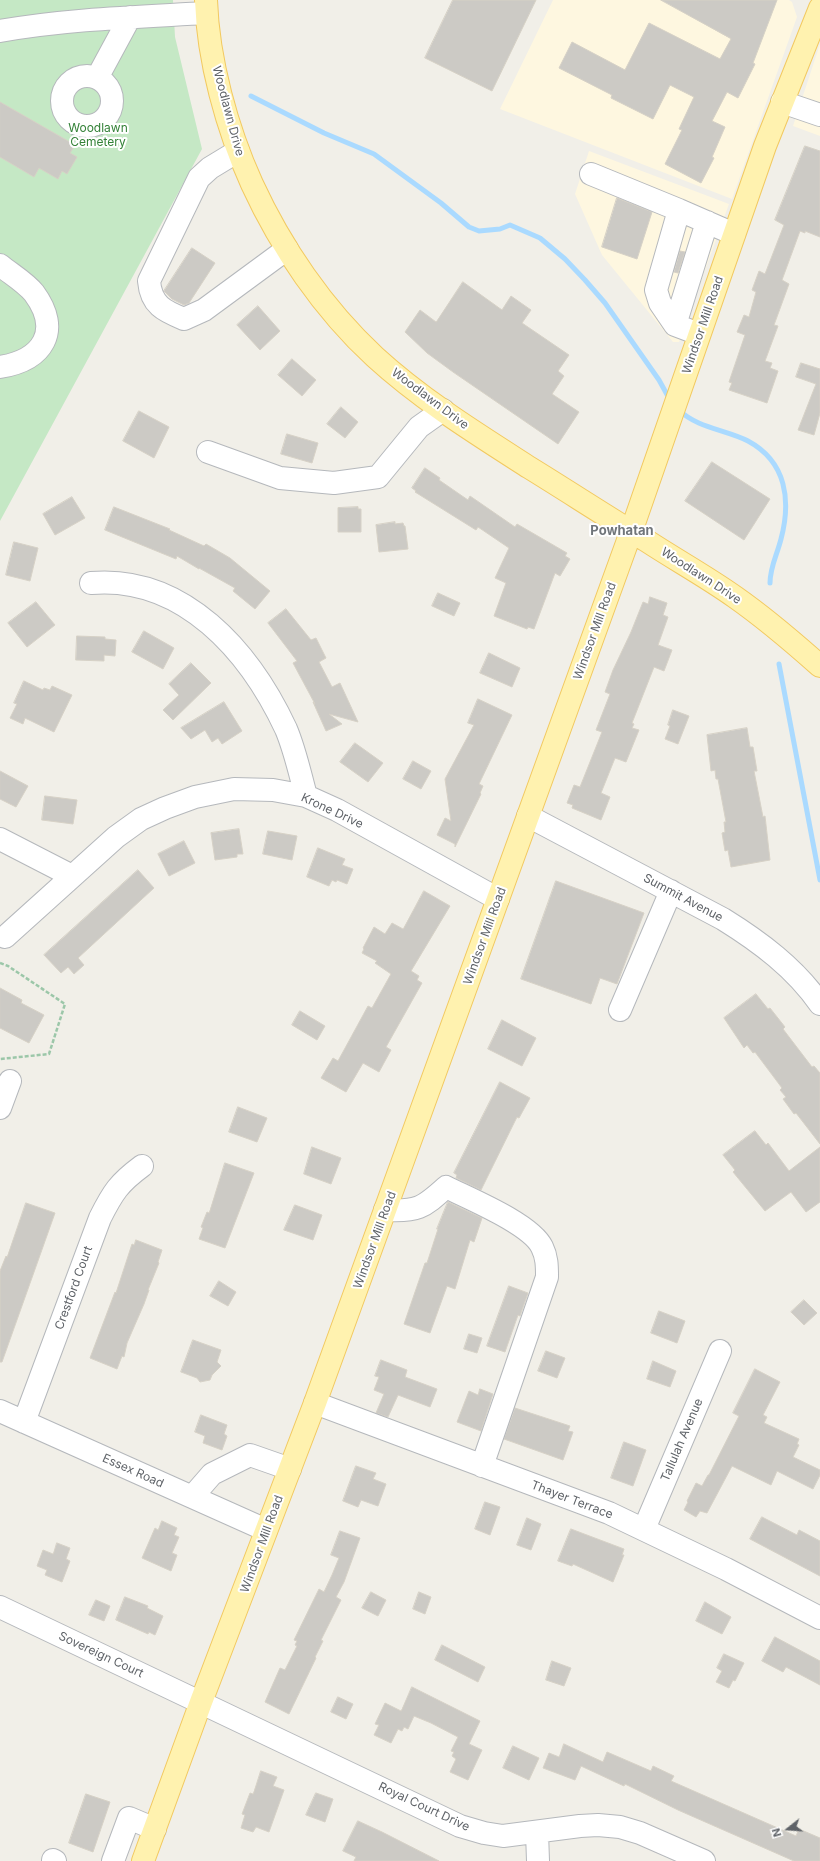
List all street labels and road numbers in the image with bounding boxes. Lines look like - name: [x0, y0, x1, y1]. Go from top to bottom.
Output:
- street label: Woodlawn Drive: [209, 64, 247, 158]
- street label: Windsor Mill Road: [680, 274, 726, 376]
- street label: Woodlawn Drive: [389, 365, 471, 433]
- street label: Woodlawn Drive: [658, 545, 744, 607]
- street label: Windsor Mill Road: [571, 580, 619, 682]
- street label: Krone Drive: [299, 790, 365, 832]
- street label: Summit Avenue: [641, 871, 725, 925]
- street label: Windsor Mill Road: [461, 885, 509, 987]
- street label: Windsor Mill Road: [351, 1189, 399, 1291]
- street label: Crestford Court: [52, 1244, 96, 1332]
- street label: Tallulah Avenue: [658, 1396, 706, 1484]
- street label: Essex Road: [100, 1451, 166, 1491]
- street label: Thayer Terrace: [529, 1478, 615, 1522]
- street label: Windsor Mill Road: [238, 1493, 286, 1595]
- street label: Sovereign Court: [56, 1629, 146, 1681]
- street label: Royal Court Drive: [376, 1780, 472, 1834]

